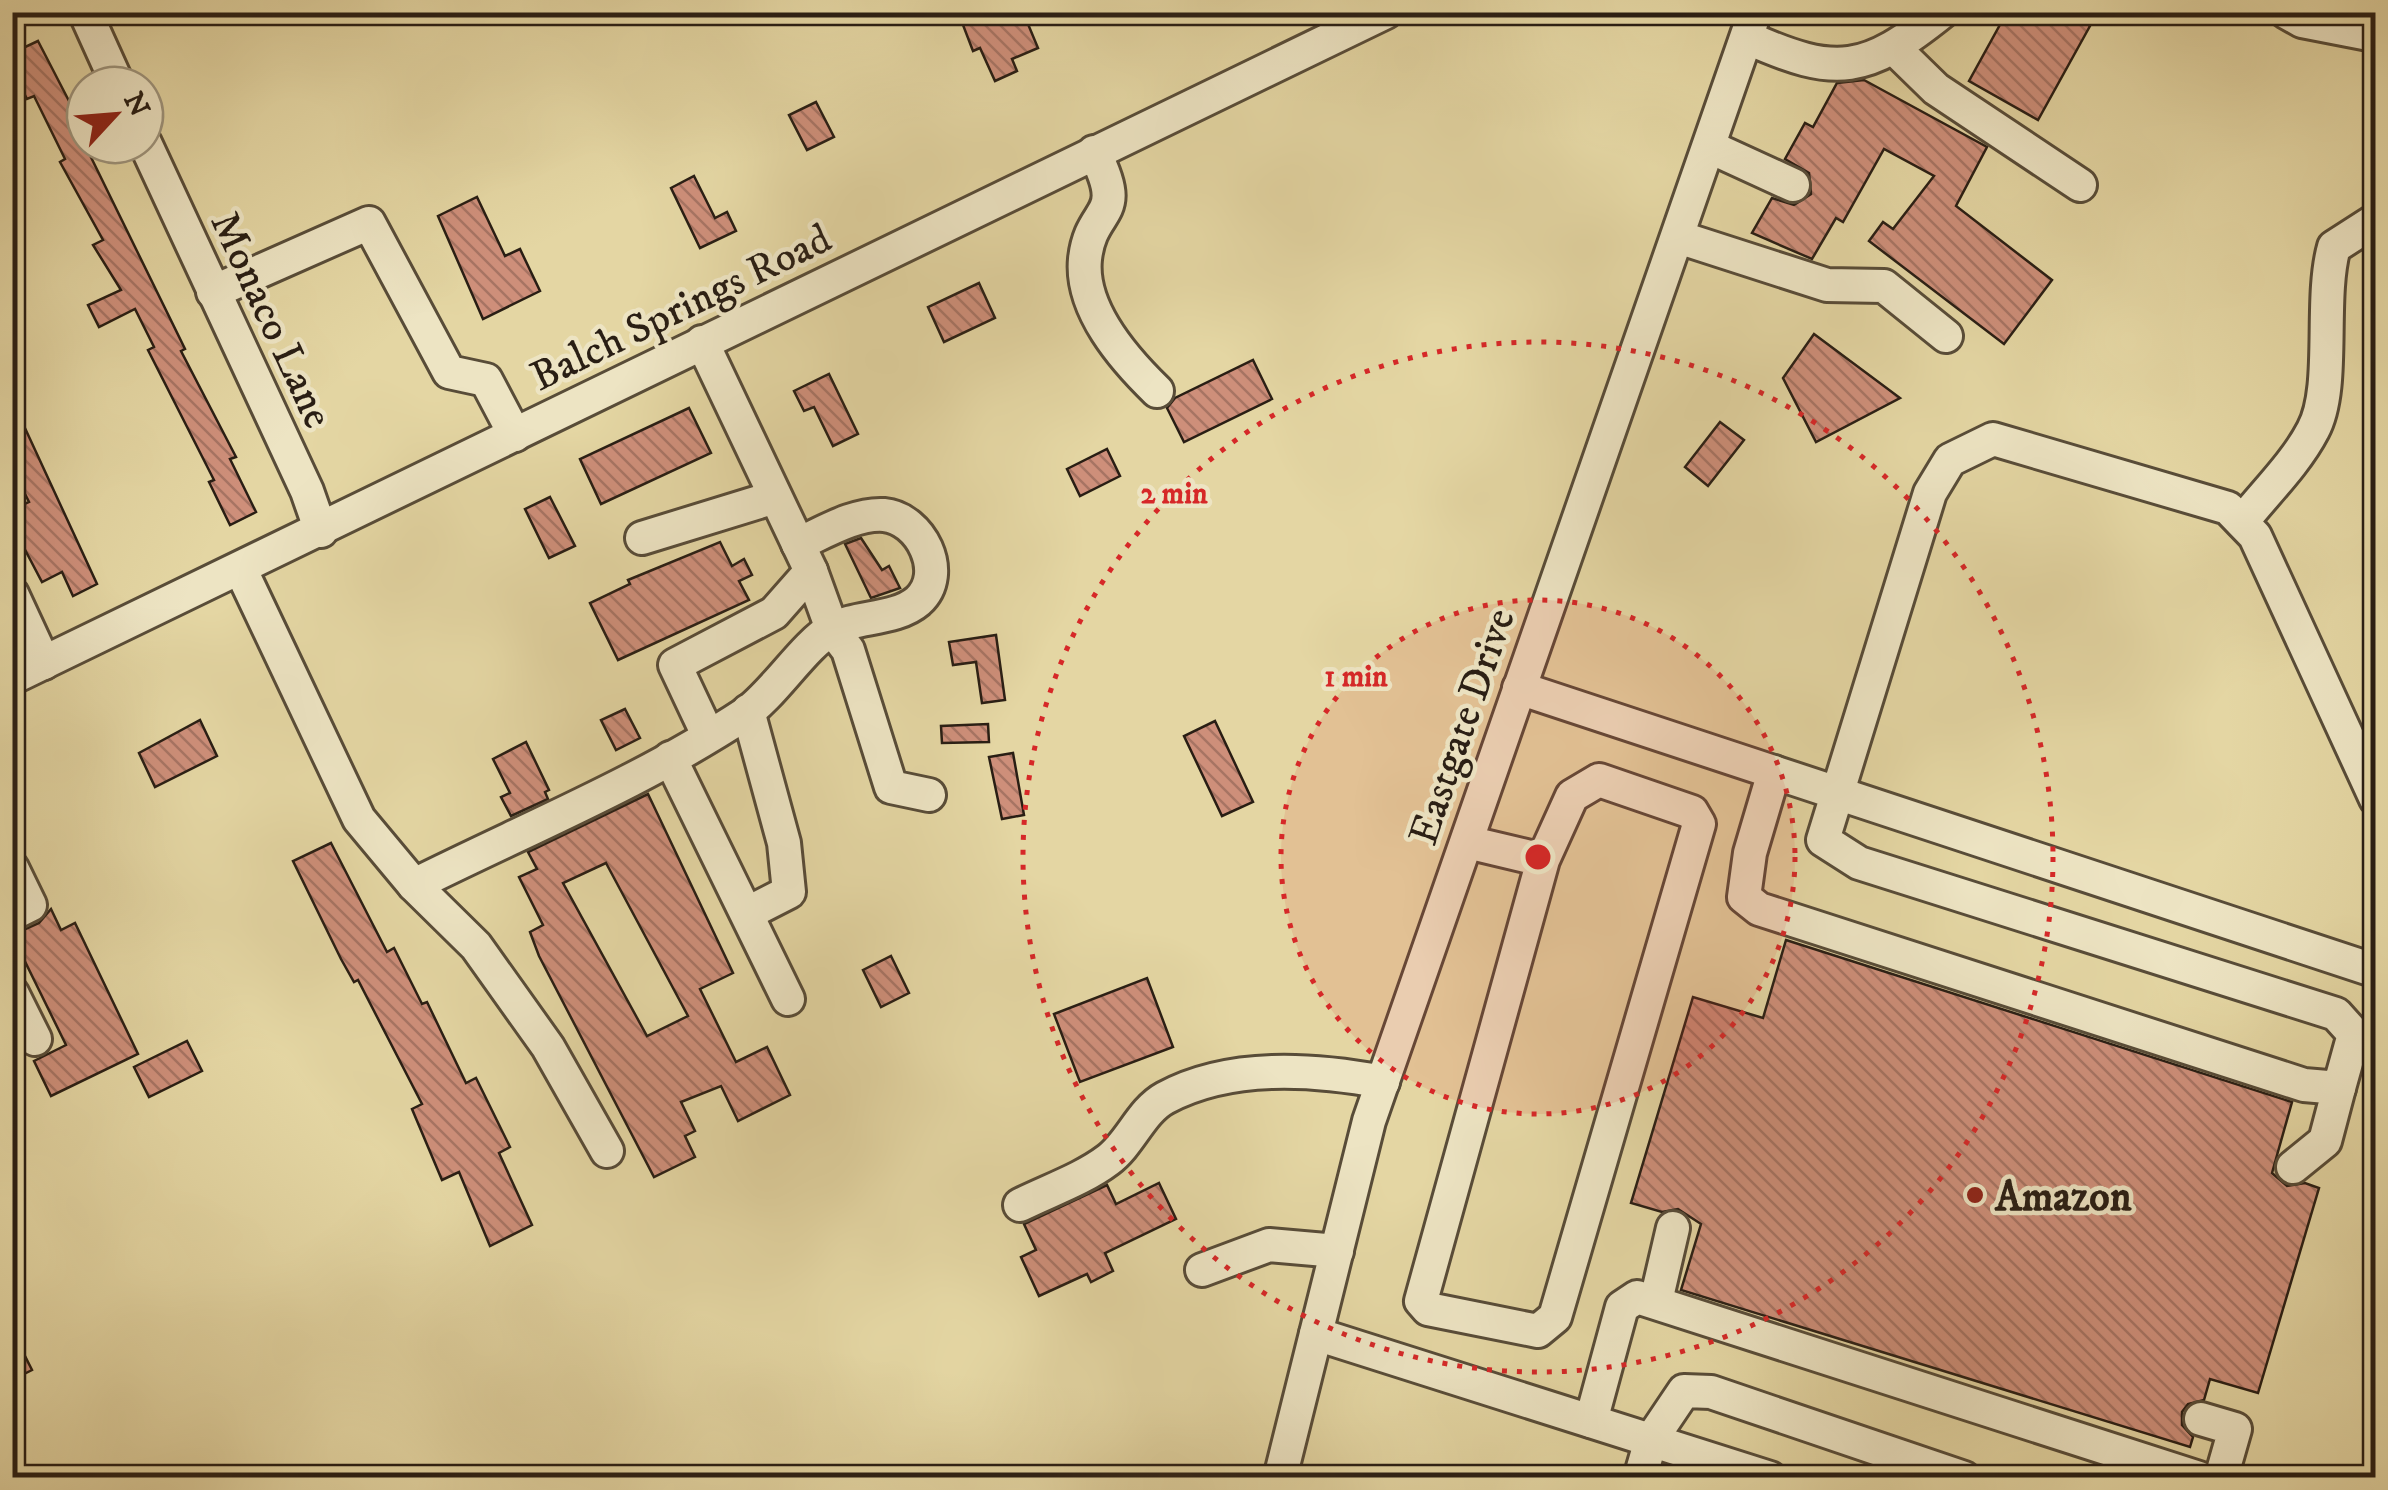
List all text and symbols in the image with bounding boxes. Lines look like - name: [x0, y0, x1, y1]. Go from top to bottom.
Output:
- north arrow: [65, 65, 165, 165]
- text: N: [115, 87, 157, 123]
- street label: Monaco Lane: [198, 204, 343, 437]
- street label: Balch Springs Road: [523, 213, 840, 404]
- text: 2 min: [1140, 476, 1208, 513]
- street label: Eastgate Drive: [1398, 602, 1528, 852]
- text: 1 min: [1324, 659, 1388, 696]
- centre of rings: [1520, 839, 1556, 875]
- place label: Amazon: [1994, 1172, 2132, 1224]
- marker: Amazon: [1964, 1184, 1986, 1206]

